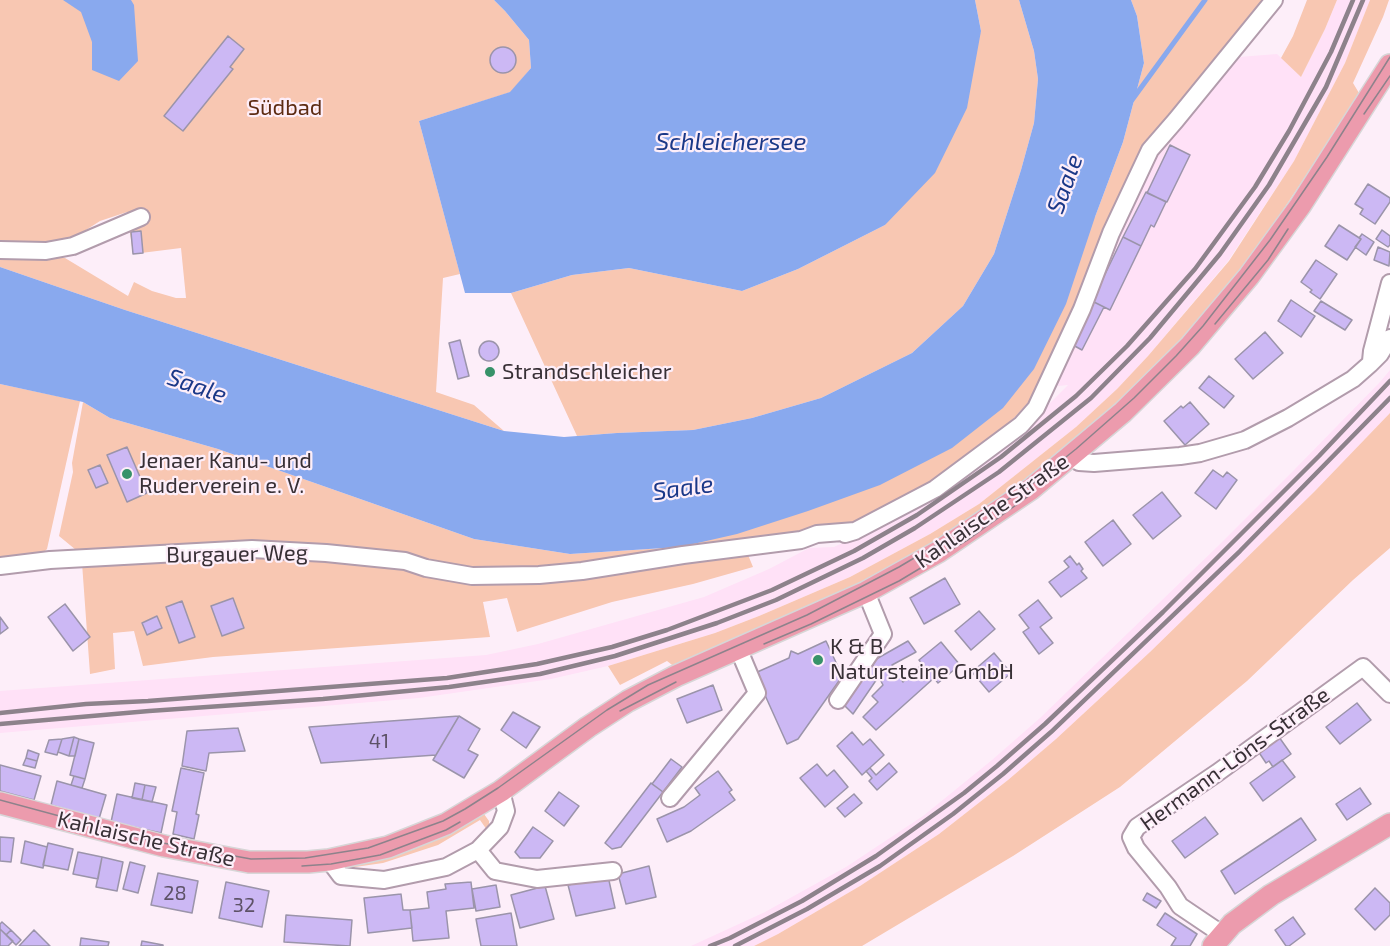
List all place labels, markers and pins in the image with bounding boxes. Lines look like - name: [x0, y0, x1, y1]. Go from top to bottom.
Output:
- place label: Strandschleicher: [502, 359, 672, 385]
- marker: Strandschleicher: [483, 365, 497, 379]
- place label: Jenaer Kanu- und Ruderverein e. V.: [139, 448, 312, 500]
- marker: Jenaer Kanu- und Ruderverein e. V.: [120, 467, 134, 481]
- place label: K & B Natursteine GmbH: [830, 634, 1014, 686]
- marker: K & B Natursteine GmbH: [811, 653, 825, 667]

